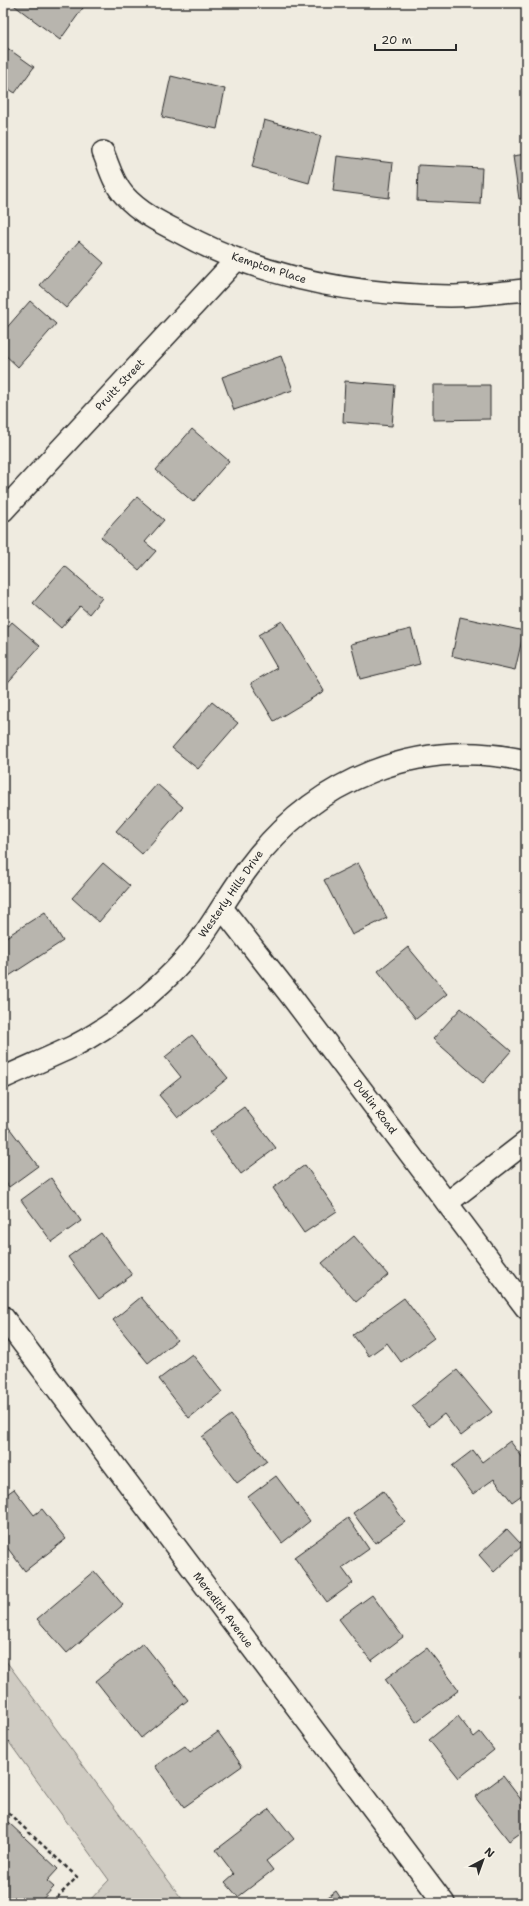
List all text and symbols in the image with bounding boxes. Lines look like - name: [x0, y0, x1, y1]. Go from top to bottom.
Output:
- scale bar: [375, 26, 456, 52]
- text: 20 m: [381, 32, 412, 48]
- street label: Kempton Place: [230, 249, 308, 287]
- street label: Pruitt Street: [92, 356, 148, 414]
- street label: Westerly Hills Drive: [195, 847, 267, 941]
- street label: Dublin Road: [350, 1077, 400, 1137]
- street label: Meredith Avenue: [190, 1569, 256, 1651]
- north arrow: [463, 1840, 503, 1880]
- text: N: [481, 1844, 498, 1862]

